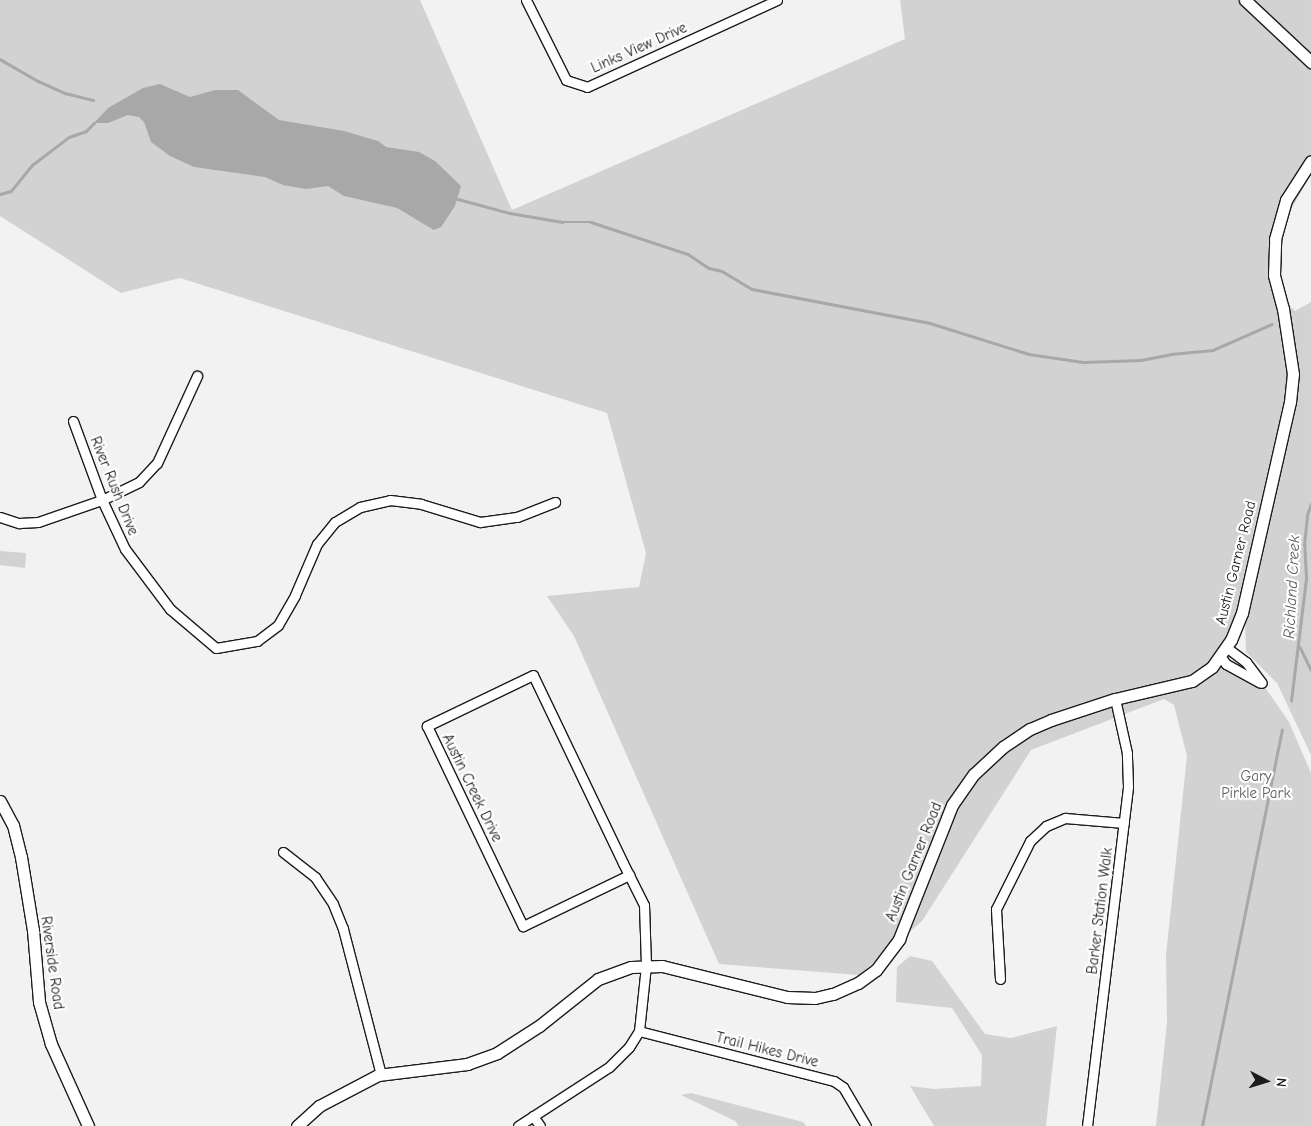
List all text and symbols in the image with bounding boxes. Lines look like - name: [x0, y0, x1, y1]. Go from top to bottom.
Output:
- street label: Links View Drive: [588, 19, 690, 77]
- street label: River Rush Drive: [86, 434, 142, 538]
- street label: Austin Garner Road: [1212, 499, 1260, 627]
- water label: Richland Creek: [1280, 535, 1304, 639]
- street label: Austin Creek Drive: [438, 731, 506, 845]
- park label: Gary Pirkle Park: [1221, 767, 1291, 802]
- street label: Austin Garner Road: [882, 800, 946, 924]
- street label: Barker Station Walk: [1083, 847, 1117, 975]
- street label: Riverside Road: [37, 915, 67, 1011]
- street label: Trail Hikes Drive: [714, 1029, 820, 1071]
- north arrow: [1241, 1056, 1291, 1106]
- text: N: [1273, 1077, 1290, 1088]

